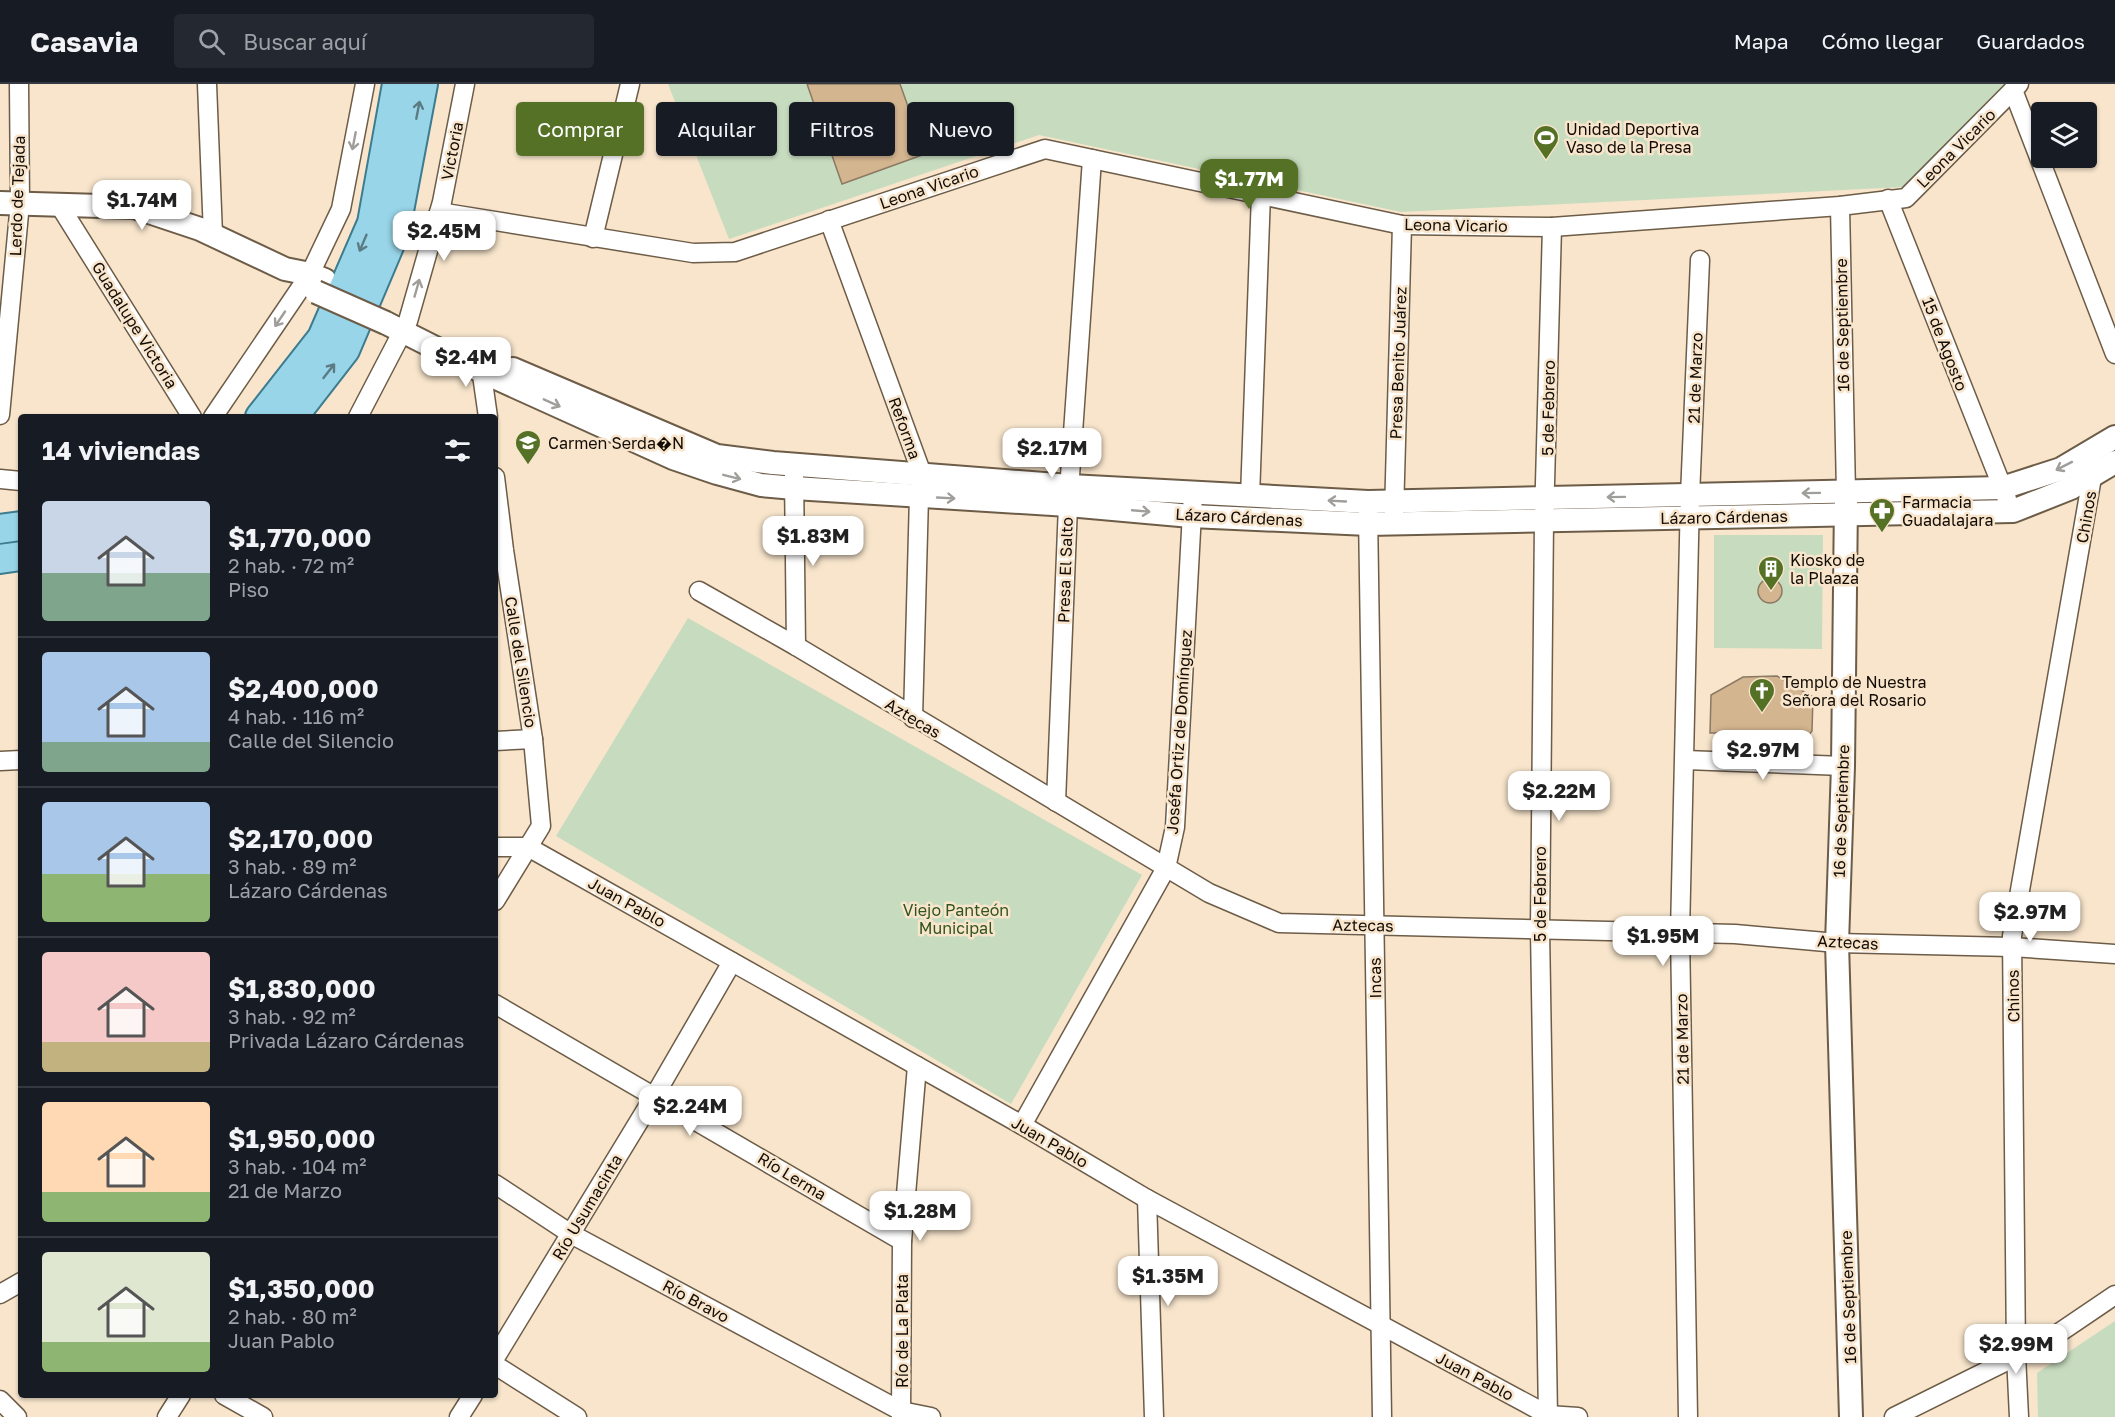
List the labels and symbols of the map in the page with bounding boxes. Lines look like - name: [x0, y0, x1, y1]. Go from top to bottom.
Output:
- one-way arrow: [413, 100, 424, 120]
- street label: Leona Vicario: [1912, 104, 2000, 192]
- place label: Unidad Deportiva Vaso de la Presa: [1566, 119, 1699, 157]
- street label: Victoria: [437, 120, 467, 182]
- sports icon: Unidad Deportiva Vaso de la Presa: [1531, 123, 1561, 161]
- one-way arrow: [348, 131, 359, 151]
- street label: Lerdo de Tejada: [5, 135, 29, 257]
- pin: $1.77M: [1200, 159, 1298, 210]
- street label: Leona Vicario: [877, 161, 981, 213]
- pin: $1.74M: [93, 180, 191, 231]
- pin: $2.45M: [395, 211, 493, 262]
- street label: Leona Vicario: [1404, 214, 1508, 236]
- one-way arrow: [357, 234, 368, 252]
- street label: Guadalupe Victoria: [88, 258, 182, 392]
- street label: 16 de Septiembre: [1831, 258, 1853, 392]
- one-way arrow: [412, 279, 423, 298]
- street label: Presa Benito Juárez: [1385, 286, 1411, 440]
- street label: 15 de Agosto: [1918, 294, 1972, 394]
- one-way arrow: [274, 310, 286, 327]
- street label: 21 de Marzo: [1683, 332, 1707, 424]
- pin: $2.4M: [424, 337, 508, 388]
- street label: 5 de Febrero: [1537, 360, 1559, 456]
- one-way arrow: [322, 363, 335, 379]
- street label: Reforma: [885, 394, 925, 462]
- one-way arrow: [542, 398, 560, 410]
- school or university icon: Carmen Serda�N: [513, 428, 543, 466]
- pin: $2.17M: [1003, 428, 1101, 479]
- place label: Carmen Serda�N: [548, 433, 684, 453]
- one-way arrow: [2056, 461, 2074, 472]
- one-way arrow: [722, 472, 741, 484]
- one-way arrow: [1801, 488, 1821, 499]
- street label: Chinos: [2072, 489, 2100, 545]
- one-way arrow: [1606, 491, 1626, 503]
- one-way arrow: [936, 492, 956, 503]
- place label: Farmacia Guadalajara: [1902, 492, 1994, 530]
- one-way arrow: [1327, 495, 1347, 506]
- pharmacy icon: Farmacia Guadalajara: [1867, 496, 1897, 534]
- street label: Lázaro Cárdenas: [1175, 504, 1303, 530]
- one-way arrow: [1131, 506, 1150, 517]
- street label: Lázaro Cárdenas: [1660, 506, 1788, 528]
- pin: $1.83M: [764, 516, 862, 567]
- street label: Presa El Salto: [1053, 517, 1077, 623]
- place label: Kiosko de la Plaaza: [1790, 550, 1865, 588]
- building icon: Kiosko de la Plaaza: [1756, 554, 1786, 592]
- street label: Calle del Silencio: [501, 595, 541, 729]
- street label: Joséfa Ortiz de Domínguez: [1162, 629, 1196, 835]
- place label: Templo de Nuestra Señora del Rosario: [1782, 672, 1927, 710]
- church icon: Templo de Nuestra Señora del Rosario: [1747, 676, 1777, 714]
- street label: Aztecas: [882, 694, 944, 742]
- pin: $2.97M: [1714, 730, 1812, 781]
- street label: 16 de Septiembre: [1829, 744, 1853, 878]
- pin: $2.22M: [1510, 771, 1608, 822]
- street label: 5 de Febrero: [1530, 846, 1550, 942]
- street label: Juan Pablo: [585, 873, 669, 931]
- pin: $2.97M: [1981, 892, 2079, 943]
- park label: Viejo Panteón Municipal: [903, 900, 1009, 938]
- street label: Aztecas: [1332, 914, 1394, 936]
- pin: $1.95M: [1614, 916, 1712, 967]
- street label: Aztecas: [1817, 930, 1879, 954]
- street label: Incas: [1365, 957, 1385, 999]
- street label: Chinos: [2003, 969, 2023, 1023]
- street label: 21 de Marzo: [1671, 993, 1693, 1085]
- pin: $2.24M: [641, 1086, 739, 1137]
- street label: Juan Pablo: [1008, 1112, 1092, 1172]
- street label: Río Lerma: [754, 1148, 830, 1204]
- street label: Río Usumacinta: [548, 1150, 626, 1264]
- pin: $1.28M: [871, 1191, 969, 1242]
- street label: 16 de Septiembre: [1836, 1230, 1860, 1364]
- pin: $1.35M: [1119, 1256, 1217, 1307]
- street label: Río de La Plata: [892, 1274, 912, 1388]
- street label: Río Bravo: [659, 1275, 733, 1327]
- pin: $2.99M: [1967, 1324, 2065, 1375]
- street label: Juan Pablo: [1433, 1347, 1517, 1405]

